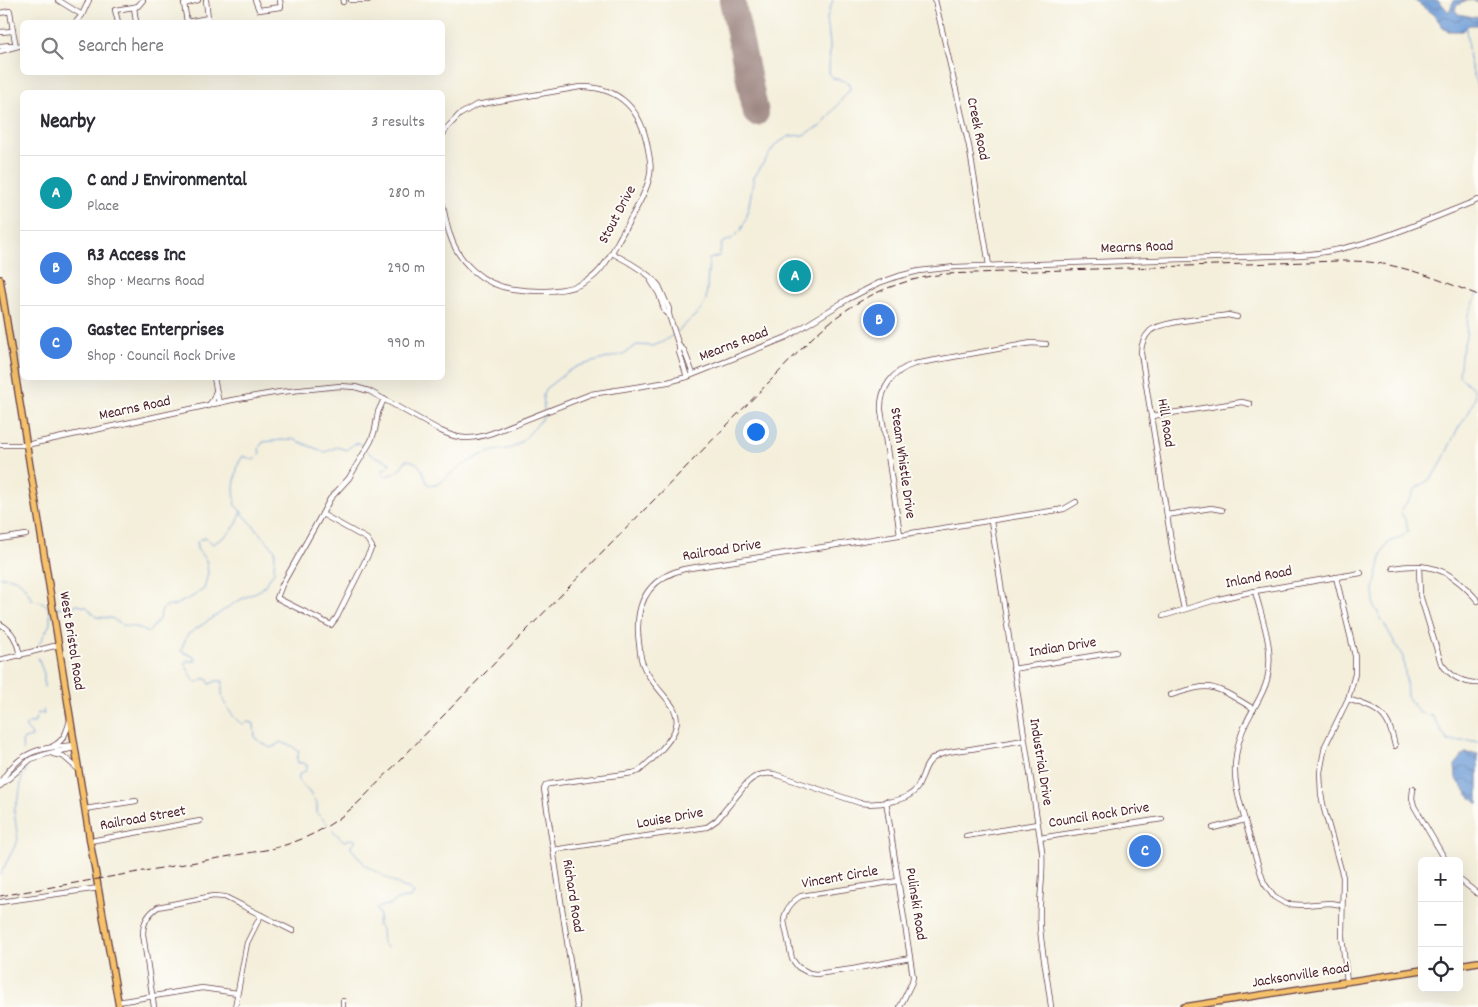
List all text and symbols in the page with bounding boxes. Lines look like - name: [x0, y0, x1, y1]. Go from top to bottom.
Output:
- search box: [20, 20, 445, 75]
- icon: search: [38, 34, 66, 62]
- text: Search here: [78, 34, 164, 61]
- street label: Creek Road: [960, 96, 994, 162]
- text: Nearby: [40, 108, 95, 138]
- text: 3 results: [371, 111, 425, 134]
- text: C and J Environmental: [87, 168, 247, 195]
- text: A: [52, 182, 60, 205]
- text: 280 m: [388, 182, 425, 205]
- street label: Stout Drive: [593, 182, 643, 248]
- text: Place: [87, 195, 119, 218]
- street label: Mearns Road: [1100, 236, 1174, 260]
- text: R3 Access Inc: [87, 243, 186, 270]
- text: B: [52, 257, 60, 280]
- text: 290 m: [387, 257, 425, 280]
- pin: A: [779, 257, 811, 295]
- text: Shop · Mearns Road: [87, 270, 204, 293]
- pin: B: [863, 301, 895, 339]
- text: Gastec Enterprises: [87, 318, 224, 345]
- street label: Mearns Road: [696, 322, 772, 368]
- text: C: [52, 332, 60, 355]
- text: 990 m: [387, 332, 425, 355]
- text: Shop · Council Rock Drive: [87, 345, 235, 368]
- street label: Mearns Road: [97, 391, 173, 427]
- street label: Hill Road: [1150, 397, 1180, 449]
- street label: Steam Whistle Drive: [883, 406, 921, 520]
- your location: [743, 419, 769, 445]
- street label: Railroad Drive: [681, 534, 763, 568]
- street label: Inland Road: [1224, 561, 1294, 595]
- street label: West Bristol Road: [52, 590, 90, 692]
- street label: Indian Drive: [1028, 632, 1099, 664]
- street label: Industrial Drive: [1022, 717, 1058, 808]
- street label: Council Rock Drive: [1047, 797, 1151, 835]
- street label: Railroad Street: [98, 801, 188, 837]
- street label: Louise Drive: [635, 802, 705, 836]
- pin: C: [1129, 832, 1161, 870]
- map controls: [1418, 857, 1463, 992]
- button: +: [1418, 857, 1463, 902]
- street label: Richard Road: [555, 858, 589, 934]
- street label: Vincent Circle: [800, 860, 880, 896]
- street label: Pulinski Road: [898, 866, 932, 942]
- button: −: [1418, 902, 1463, 947]
- button: locate: [1418, 947, 1463, 992]
- street label: Jacksonville Road: [1250, 957, 1352, 995]

